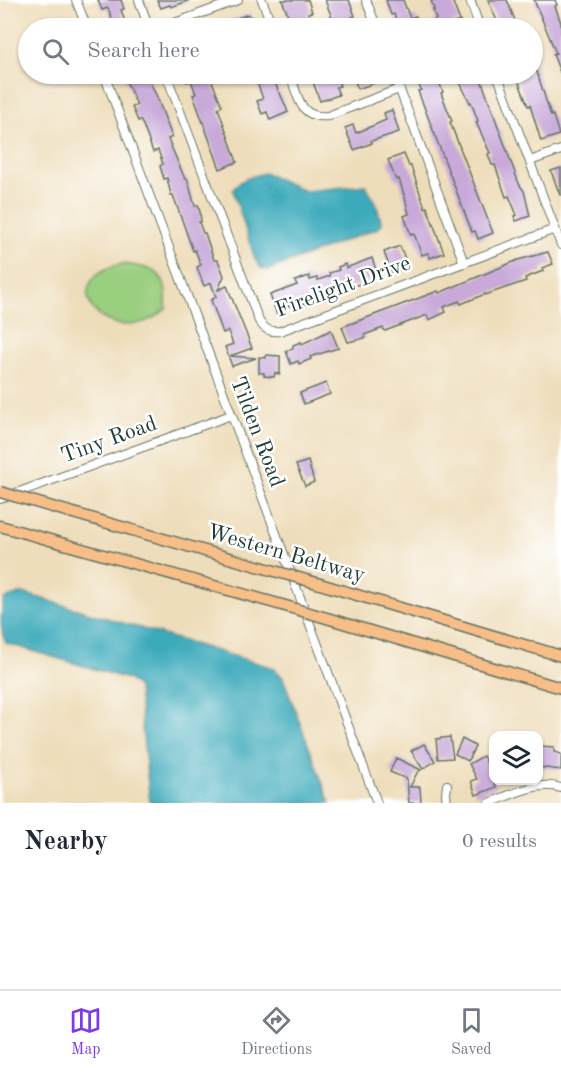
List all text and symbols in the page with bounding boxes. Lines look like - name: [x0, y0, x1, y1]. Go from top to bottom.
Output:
- search box: [18, 18, 543, 84]
- icon: search: [39, 35, 72, 68]
- text: Search here: [87, 40, 200, 62]
- street label: Firelight Drive: [272, 252, 414, 322]
- street label: Tilden Road: [226, 374, 288, 490]
- street label: Tiny Road: [58, 412, 160, 468]
- street label: Western Beltway: [204, 521, 368, 587]
- map controls: [489, 731, 543, 785]
- button: layers: [489, 731, 543, 785]
- text: Nearby: [24, 829, 108, 855]
- text: 0 results: [462, 832, 537, 852]
- tab: Map: [69, 1004, 102, 1060]
- tab: Directions: [241, 1004, 312, 1060]
- tab: Saved: [451, 1004, 492, 1060]

